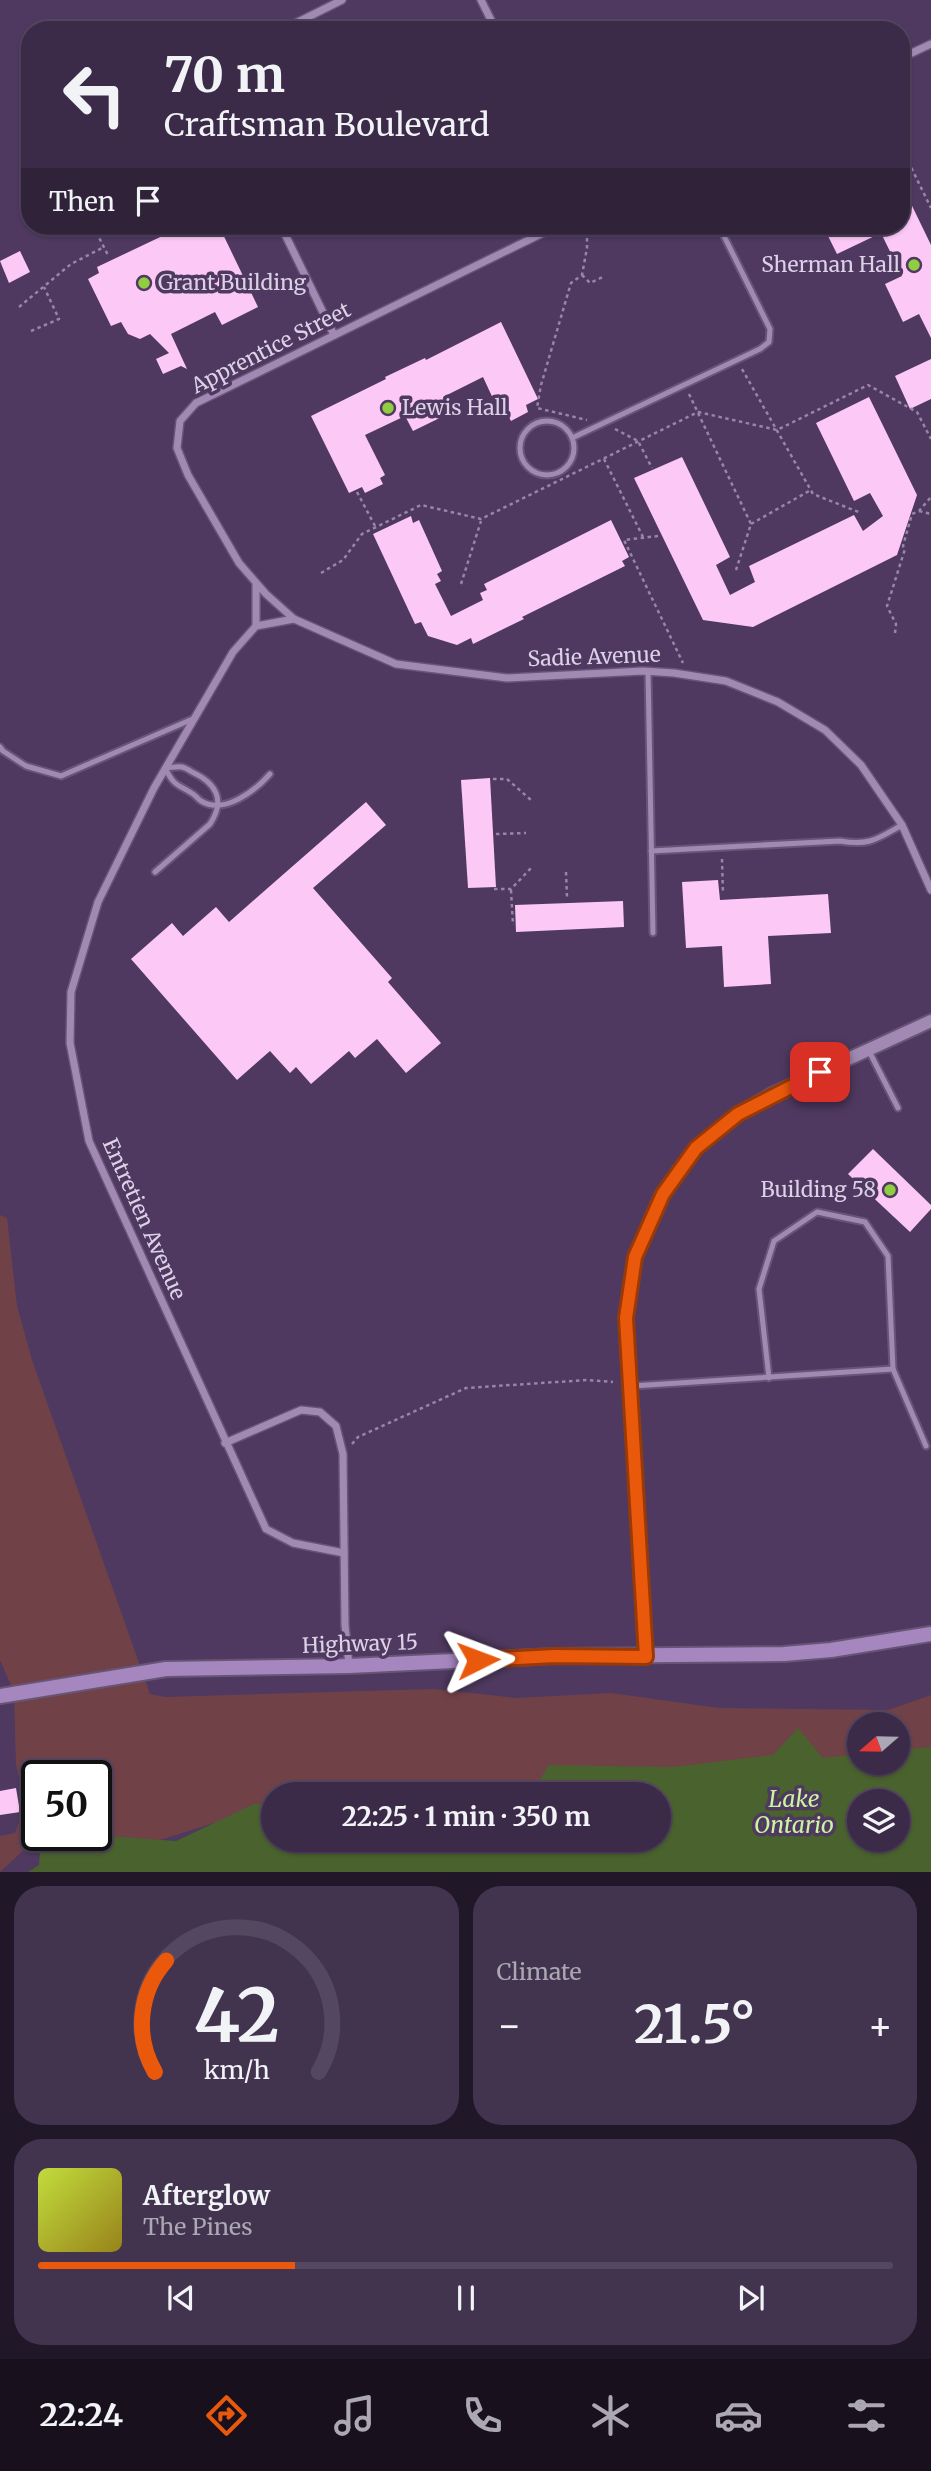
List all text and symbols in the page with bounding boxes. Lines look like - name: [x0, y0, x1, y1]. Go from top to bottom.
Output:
- text: 70 m: [164, 44, 285, 105]
- icon: left: [49, 49, 140, 140]
- text: Craftsman Boulevard: [164, 105, 490, 145]
- icon: arrive: [129, 182, 167, 220]
- text: Then: [49, 185, 115, 218]
- place label: Sherman Hall: [761, 251, 900, 278]
- marker: Sherman Hall: [906, 257, 922, 273]
- place label: Grant Building: [158, 269, 307, 296]
- marker: Grant Building: [136, 275, 152, 291]
- street label: Apprentice Street: [186, 296, 355, 400]
- place label: Lewis Hall: [402, 394, 508, 421]
- marker: Lewis Hall: [380, 400, 396, 416]
- street label: Sadie Avenue: [527, 641, 661, 672]
- pin: [790, 1042, 850, 1102]
- icon: arrive: [801, 1053, 839, 1091]
- street label: Entretien Avenue: [97, 1134, 192, 1304]
- place label: Building 58: [760, 1176, 876, 1203]
- marker: Building 58: [882, 1182, 898, 1198]
- position arrow: [441, 1623, 515, 1697]
- street label: Highway 15: [302, 1628, 418, 1659]
- north arrow: [847, 1712, 910, 1774]
- map controls: [847, 1712, 910, 1852]
- speed limit sign: 50: [21, 1760, 112, 1851]
- water label: Lake Ontario: [754, 1784, 834, 1839]
- button: layers: [847, 1789, 910, 1852]
- text: 22:25 · 1 min · 350 m: [342, 1800, 590, 1833]
- text: Climate: [497, 1957, 582, 1986]
- text: 42: [193, 1970, 279, 2062]
- text: 21.5°: [634, 1992, 755, 2057]
- text: −: [497, 2002, 522, 2049]
- text: +: [868, 2002, 893, 2049]
- text: km/h: [203, 2053, 269, 2085]
- text: Afterglow: [143, 2179, 270, 2212]
- text: The Pines: [143, 2212, 253, 2241]
- icon: previous: [162, 2279, 200, 2317]
- icon: pause: [447, 2279, 485, 2317]
- icon: next: [732, 2279, 770, 2317]
- icon: directions: [202, 2391, 251, 2440]
- icon: music: [330, 2391, 379, 2440]
- icon: phone: [458, 2391, 507, 2440]
- icon: climate: [586, 2391, 635, 2440]
- icon: car: [714, 2391, 763, 2440]
- icon: filters: [842, 2391, 891, 2440]
- text: 22:24: [40, 2395, 123, 2435]

